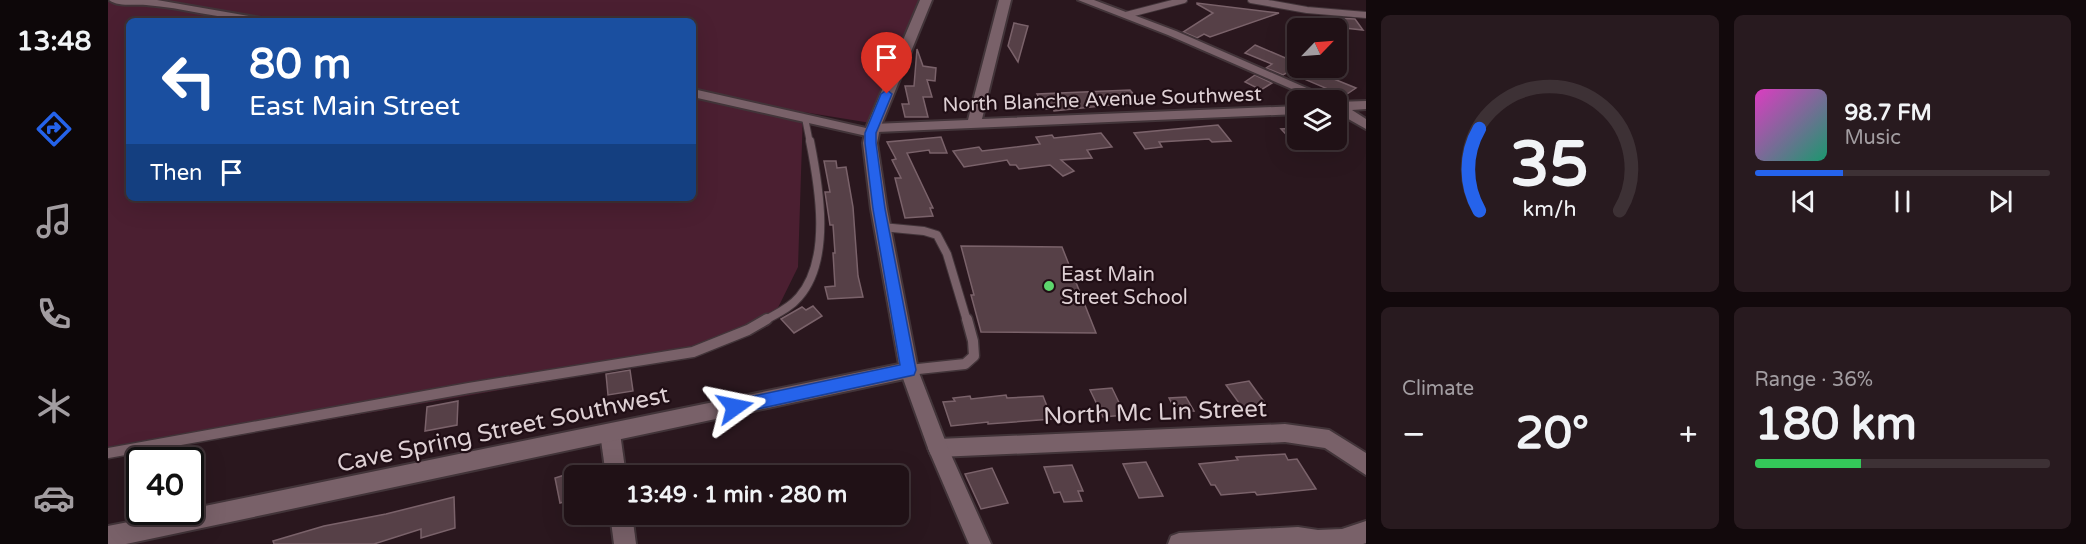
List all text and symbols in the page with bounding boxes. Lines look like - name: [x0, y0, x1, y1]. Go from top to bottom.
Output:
- north arrow: [1287, 18, 1347, 78]
- map controls: [1287, 18, 1347, 150]
- text: 13:48: [17, 25, 91, 58]
- pin: [861, 32, 912, 94]
- text: 80 m: [249, 39, 351, 90]
- icon: arrive: [870, 41, 903, 74]
- icon: left: [150, 42, 228, 120]
- street label: North Blanche Avenue Southwest: [942, 82, 1262, 118]
- text: East Main Street: [249, 90, 460, 123]
- button: layers: [1287, 90, 1347, 150]
- text: 98.7 FM: [1845, 100, 1932, 126]
- icon: directions: [33, 108, 75, 150]
- text: Music: [1845, 126, 1901, 150]
- text: 35: [1511, 128, 1589, 203]
- icon: arrive: [215, 156, 248, 189]
- text: Then: [150, 160, 203, 186]
- icon: previous: [1787, 185, 1820, 218]
- icon: pause: [1886, 185, 1919, 218]
- icon: next: [1984, 185, 2017, 218]
- text: km/h: [1523, 196, 1577, 222]
- icon: music: [33, 200, 75, 242]
- place label: East Main Street School: [1061, 263, 1188, 310]
- marker: East Main Street School: [1042, 279, 1056, 293]
- icon: phone: [33, 293, 75, 335]
- text: Range · 36%: [1755, 368, 1873, 392]
- position arrow: [703, 375, 767, 439]
- text: Climate: [1402, 377, 1474, 401]
- street label: Cave Spring Street Southwest: [334, 380, 672, 479]
- icon: climate: [33, 385, 75, 427]
- street label: North Mc Lin Street: [1043, 394, 1267, 431]
- text: 180 km: [1755, 398, 1917, 452]
- text: 20°: [1515, 407, 1589, 461]
- text: −: [1402, 415, 1426, 454]
- text: +: [1679, 415, 1697, 454]
- speed limit sign: 40: [126, 447, 204, 525]
- icon: car: [33, 477, 75, 519]
- text: 13:49 · 1 min · 280 m: [626, 482, 847, 508]

